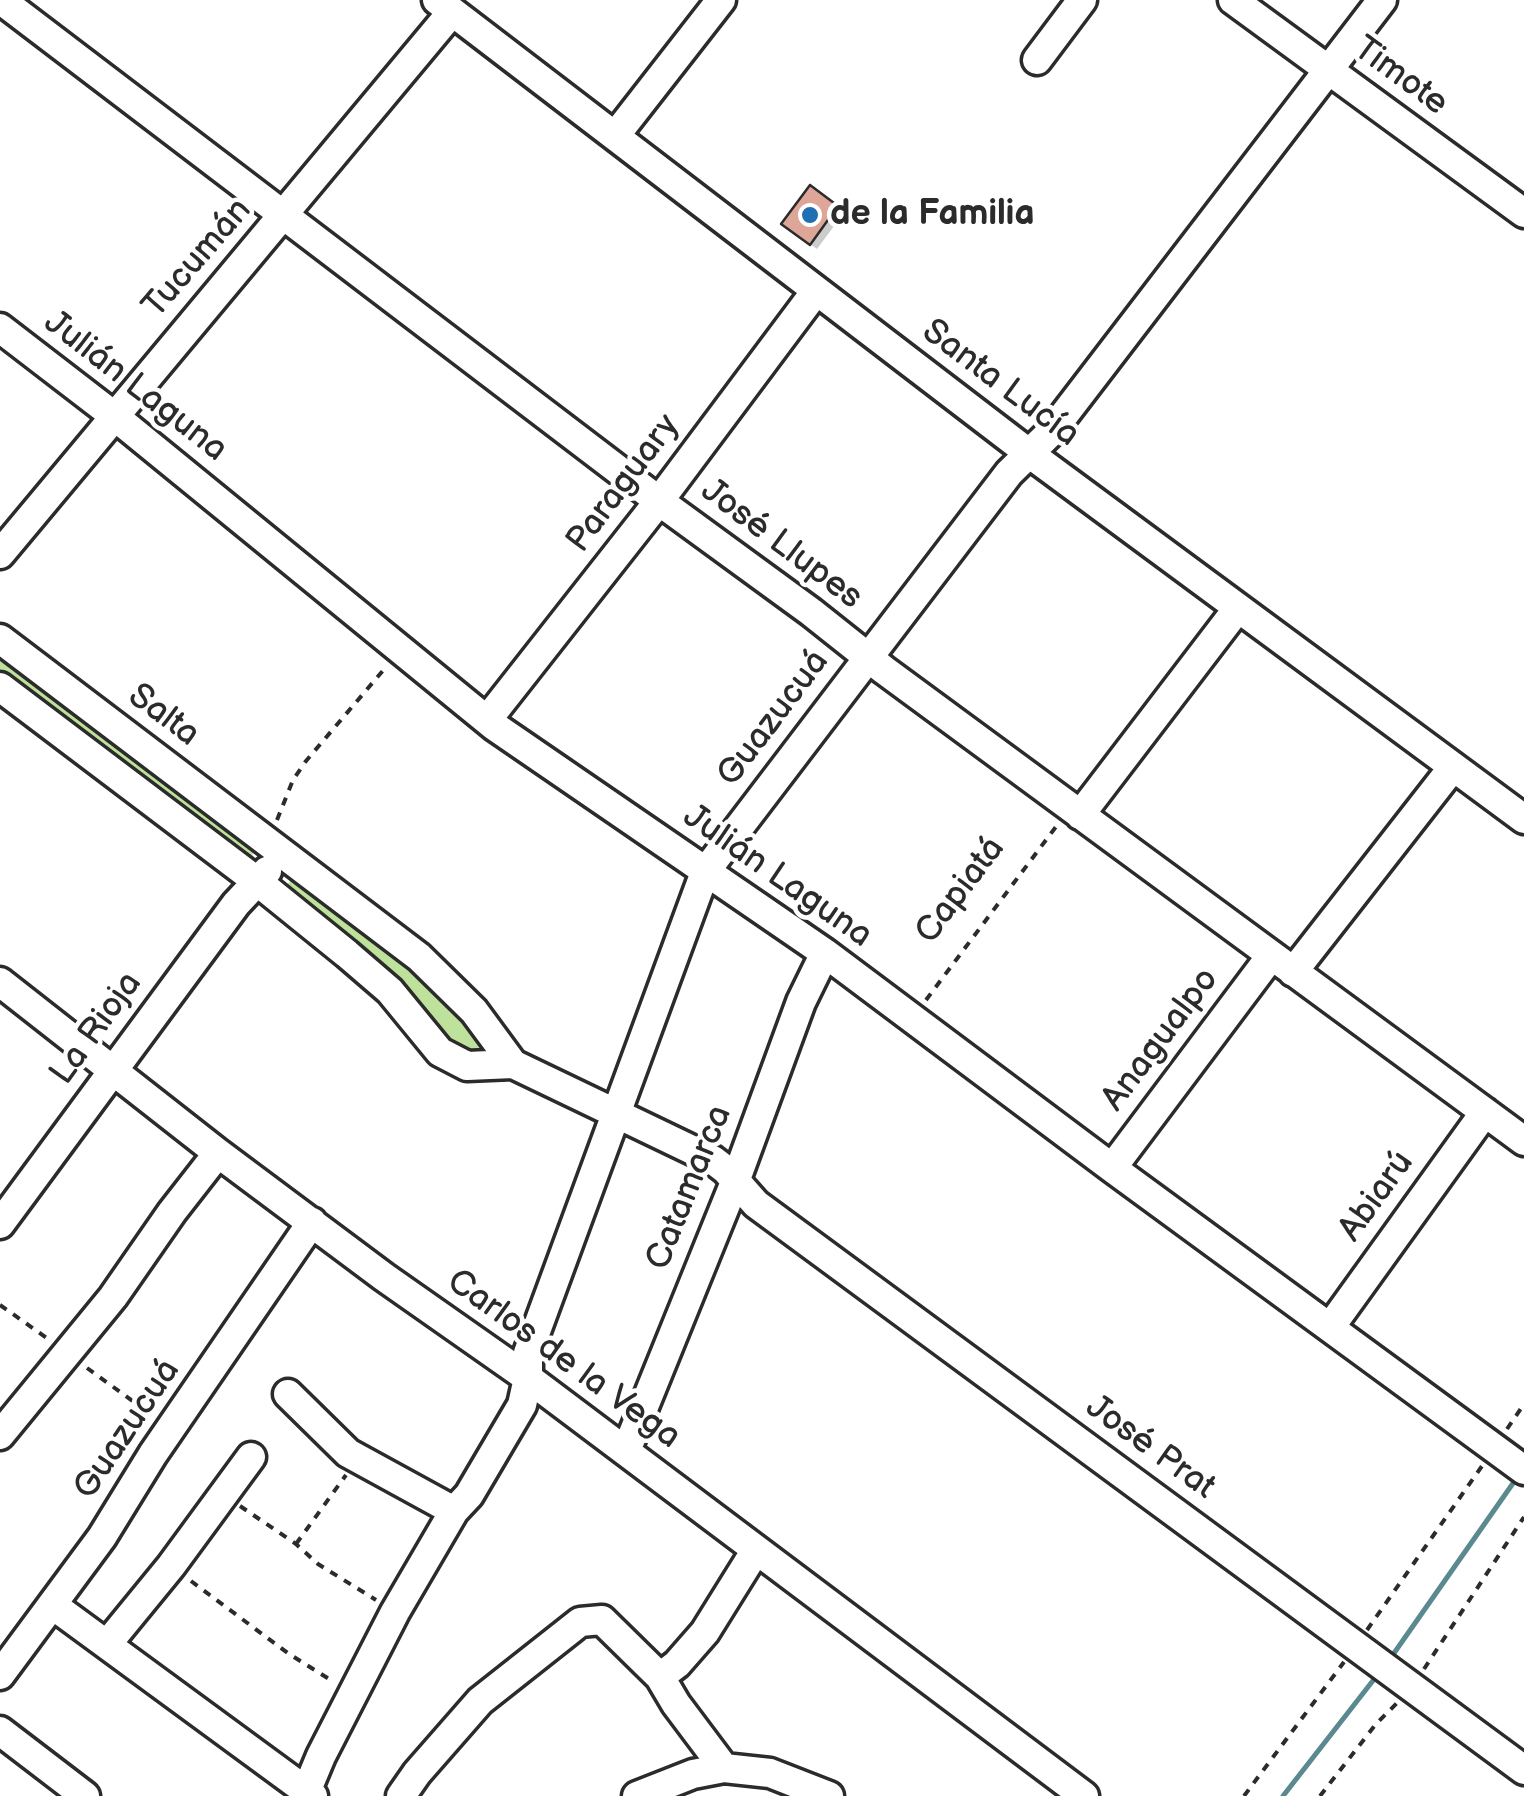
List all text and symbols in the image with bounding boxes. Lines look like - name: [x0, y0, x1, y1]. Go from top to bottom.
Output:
- street label: Timote: [1344, 29, 1456, 125]
- street label: Tucumán: [135, 191, 261, 327]
- place label: de la Familia: [830, 194, 1034, 236]
- marker: de la Familia: [799, 204, 821, 226]
- street label: Julián Laguna: [35, 302, 235, 472]
- street label: Santa Lucía: [913, 311, 1087, 457]
- street label: Paraguary: [559, 407, 689, 561]
- street label: José Llupes: [692, 471, 870, 619]
- street label: Guazucuá: [709, 643, 839, 795]
- street label: Salta: [119, 676, 207, 756]
- street label: Julián Laguna: [675, 796, 879, 958]
- street label: Capiatá: [907, 829, 1015, 953]
- street label: Anagualpo: [1094, 960, 1228, 1120]
- street label: La Rioja: [42, 965, 152, 1093]
- street label: Catamarca: [638, 1100, 742, 1276]
- street label: Abiarú: [1330, 1144, 1424, 1250]
- street label: Carlos de la Vega: [438, 1261, 688, 1459]
- street label: Guazucuá: [66, 1352, 190, 1508]
- street label: José Prat: [1077, 1387, 1223, 1509]

